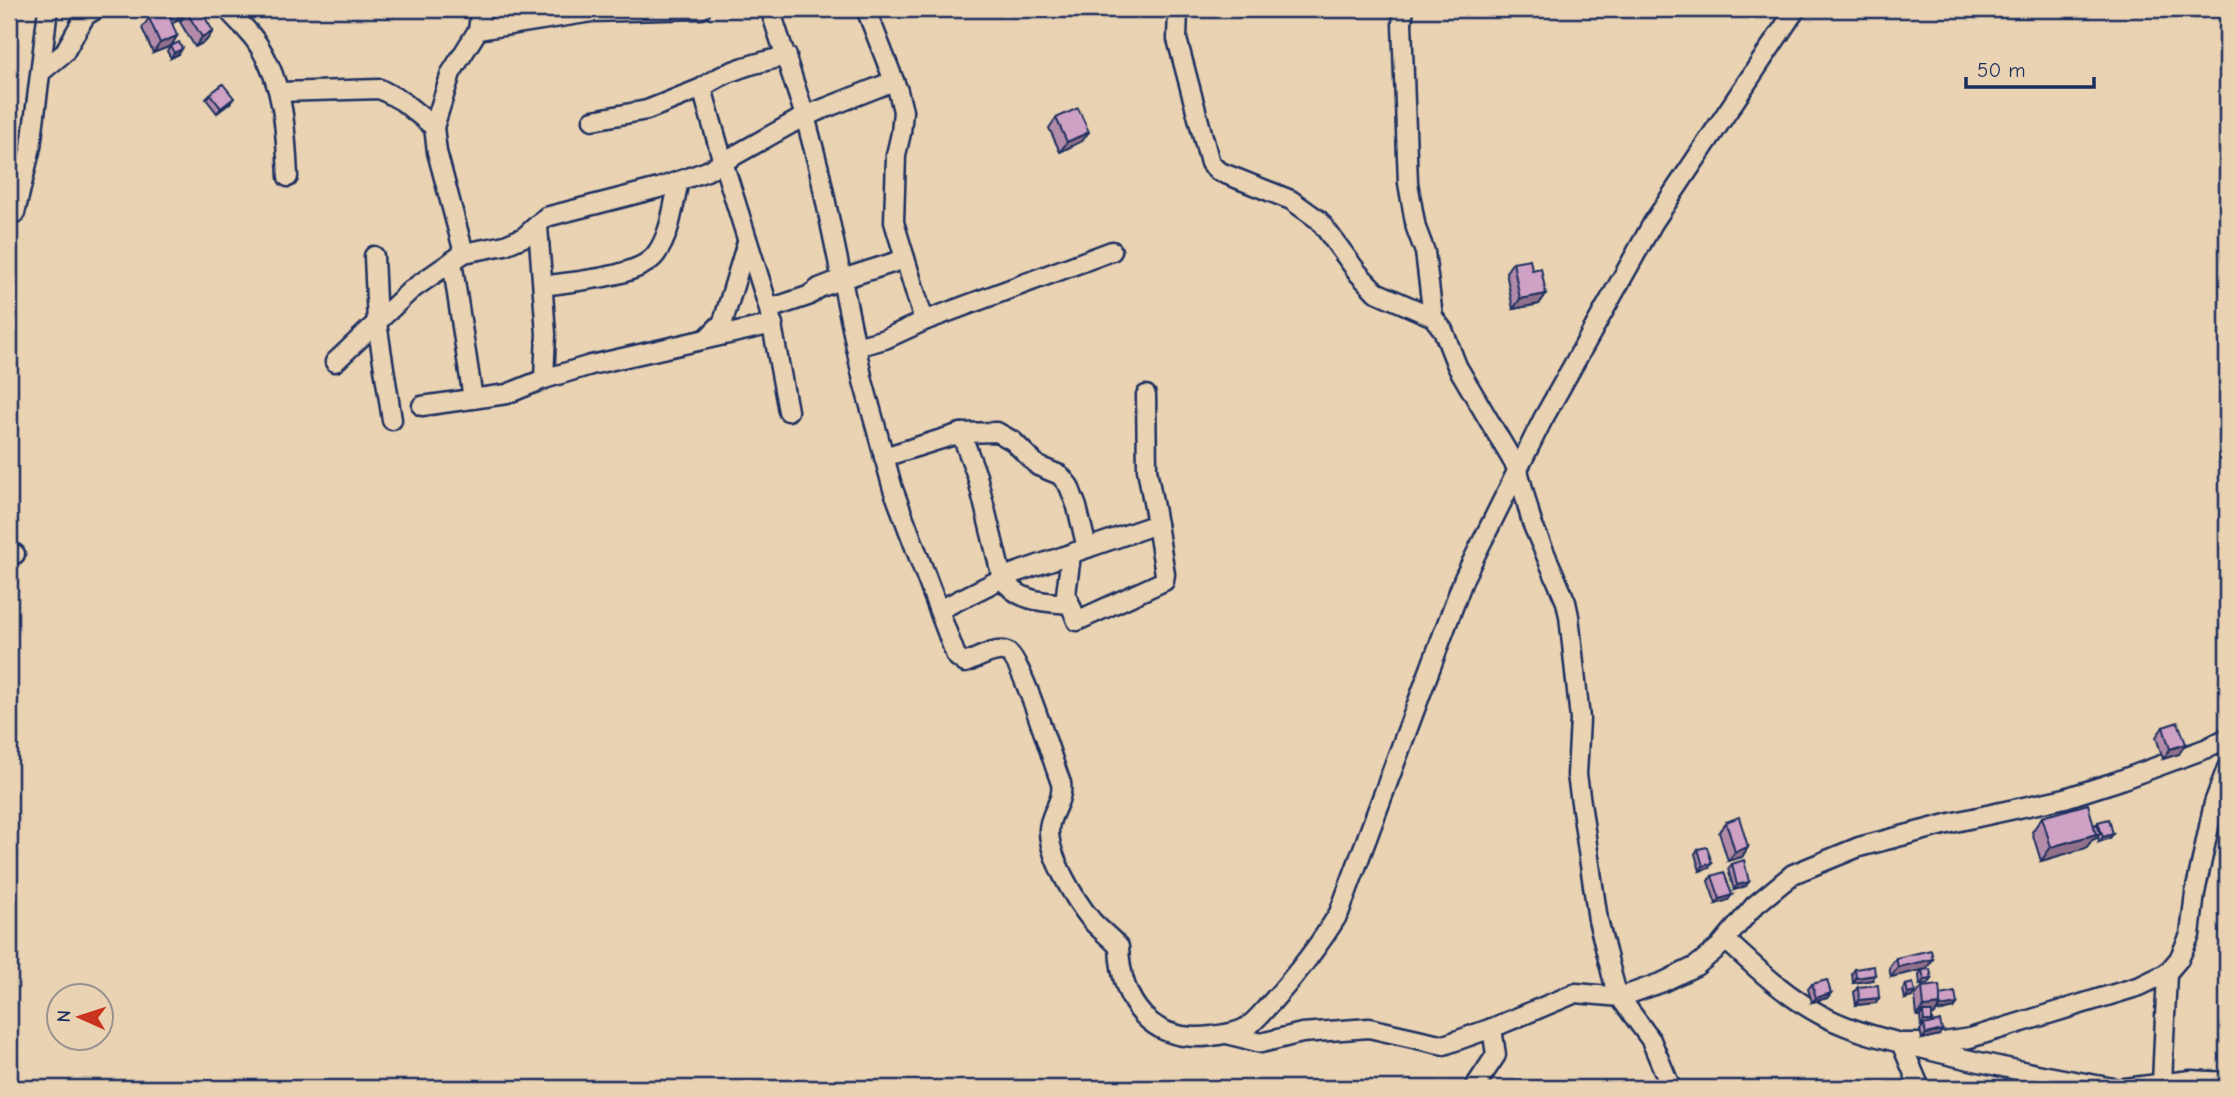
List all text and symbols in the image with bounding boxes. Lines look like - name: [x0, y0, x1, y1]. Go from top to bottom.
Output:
- scale bar: [1966, 46, 2094, 90]
- text: 50 m: [1977, 58, 2026, 82]
- north arrow: [46, 982, 116, 1052]
- text: N: [53, 1009, 75, 1023]

